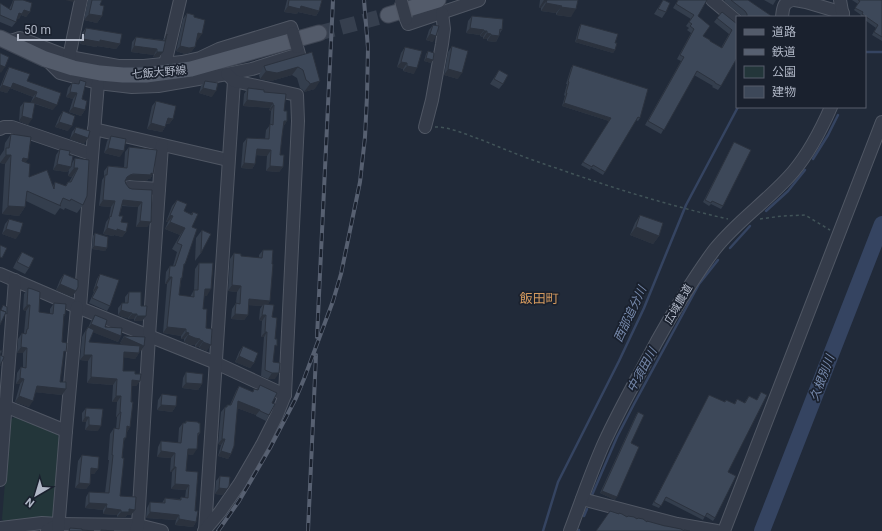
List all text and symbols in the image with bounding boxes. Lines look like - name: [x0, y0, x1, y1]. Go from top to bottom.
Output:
- scale bar: [18, 16, 83, 42]
- legend: [736, 16, 866, 108]
- text: 50 m: [24, 23, 51, 37]
- text: 道路: [772, 25, 796, 39]
- text: 鉄道: [772, 45, 796, 59]
- street label: 七飯大野線: [131, 64, 187, 81]
- text: 公園: [772, 65, 796, 79]
- text: 建物: [772, 85, 796, 99]
- water label: 西部追分川: [611, 282, 650, 344]
- street label: 広域農道: [662, 282, 695, 327]
- district label: 飯田町: [519, 291, 559, 306]
- water label: 中須田川: [624, 344, 661, 394]
- water label: 久根別川: [807, 351, 838, 403]
- north arrow: [16, 475, 56, 515]
- text: N: [23, 495, 37, 510]

